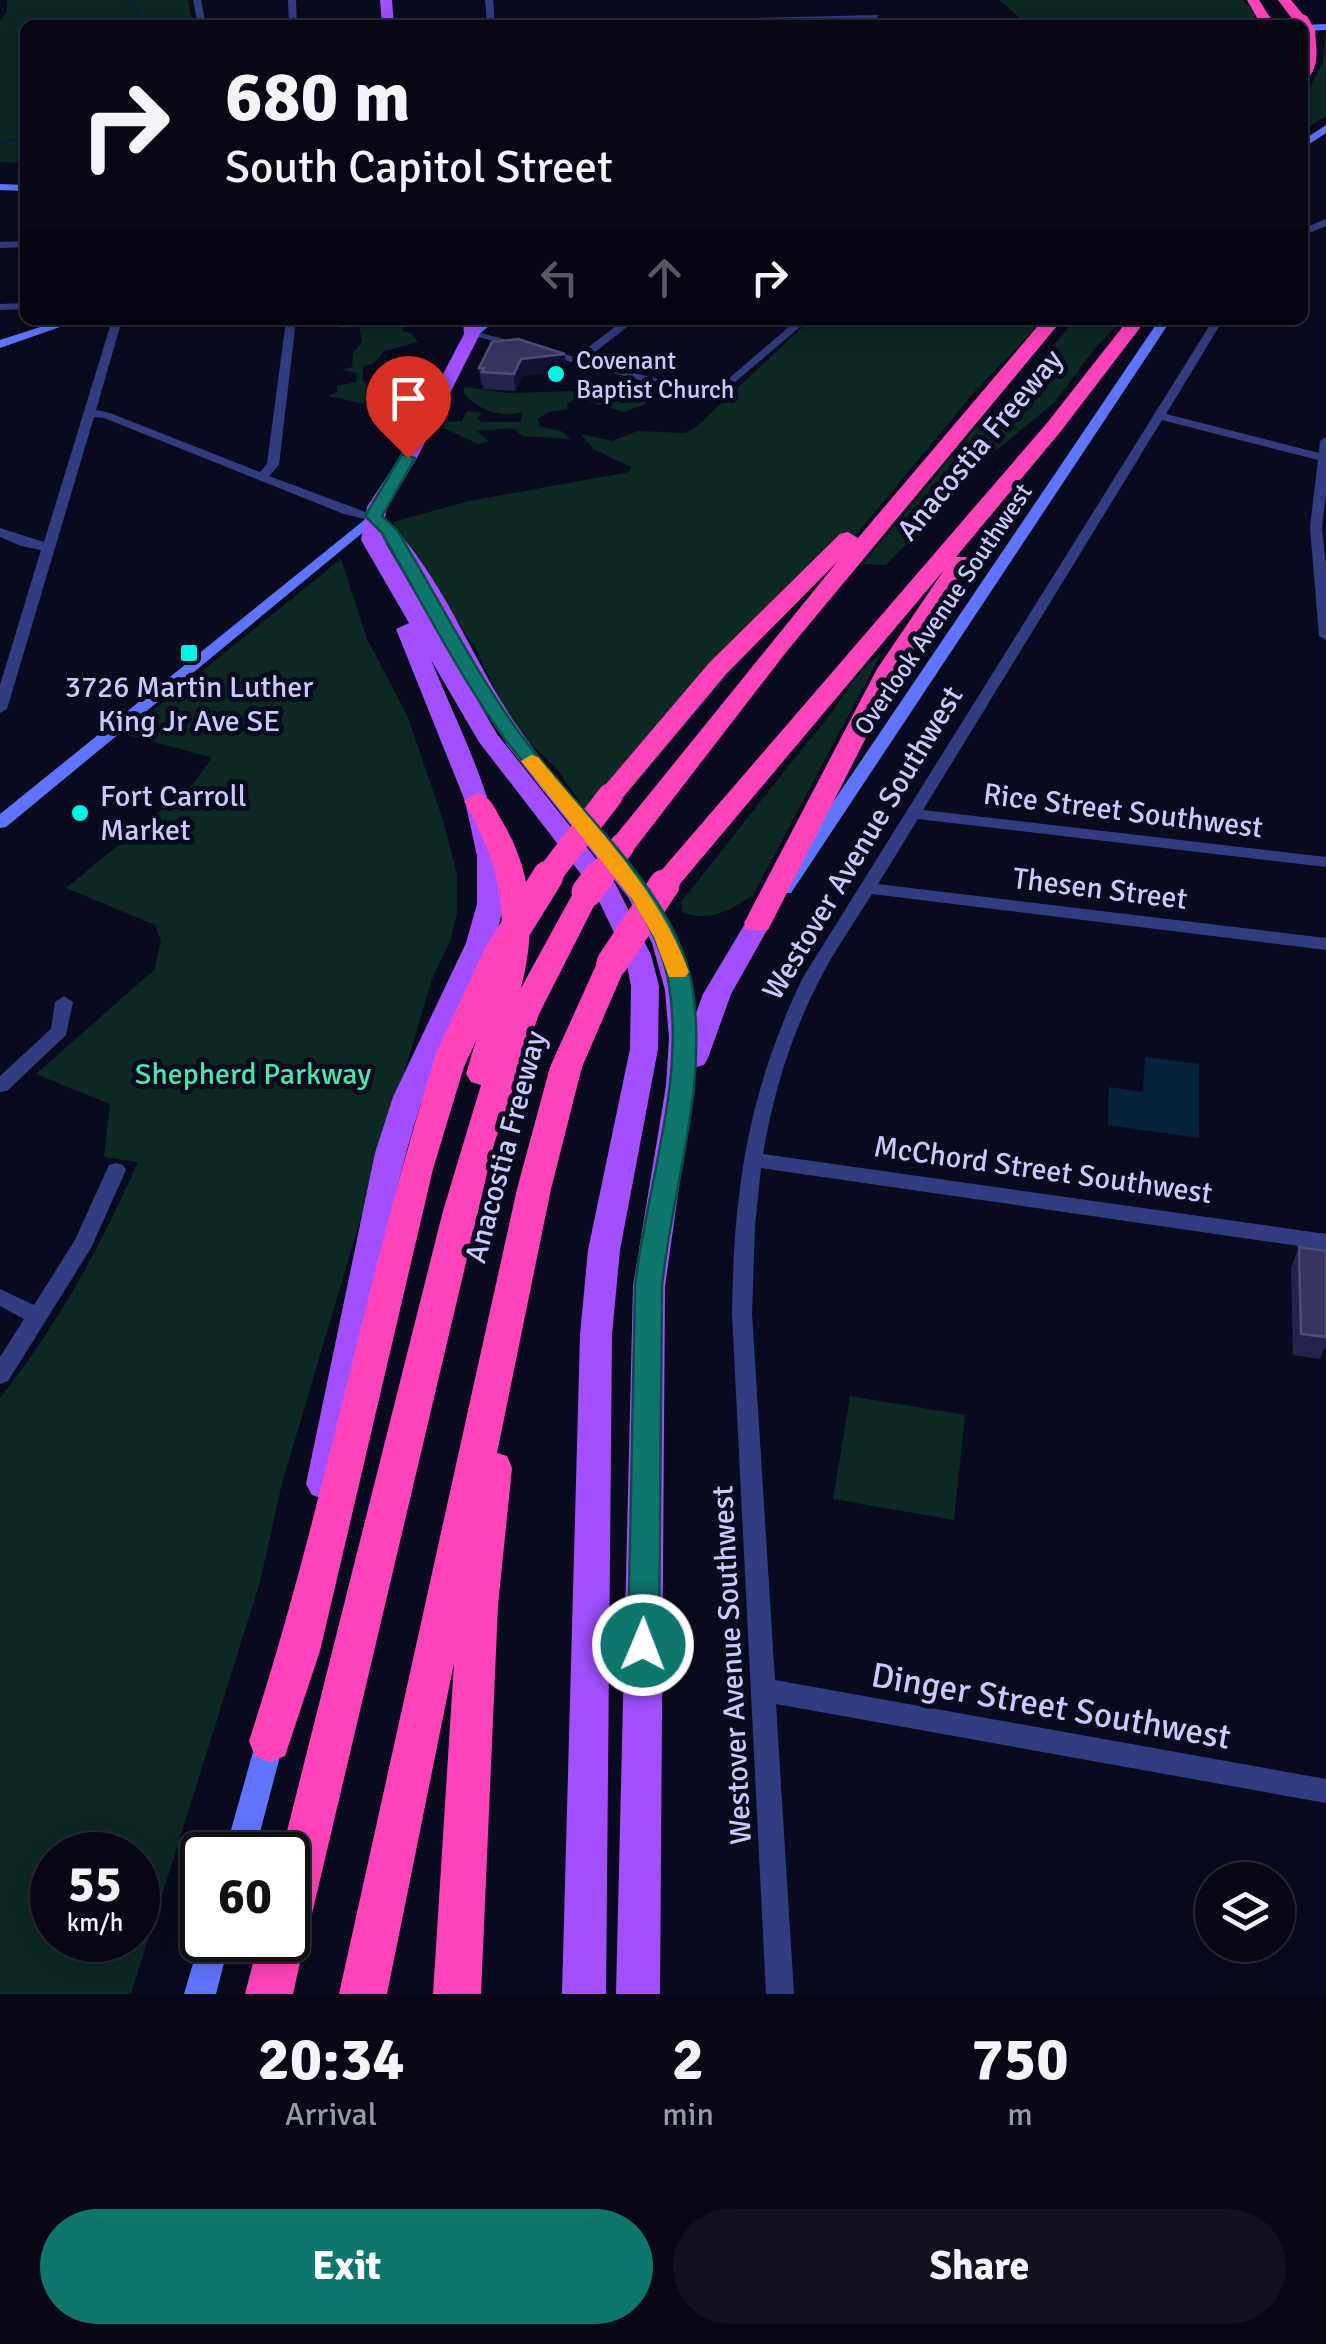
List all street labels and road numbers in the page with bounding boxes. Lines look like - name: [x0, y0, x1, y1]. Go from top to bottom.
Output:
- street label: Anacostia Freeway: [889, 342, 1071, 548]
- street label: Overlook Avenue Southwest: [847, 477, 1039, 741]
- street label: Westover Avenue Southwest: [755, 679, 971, 1007]
- street label: Rice Street Southwest: [981, 775, 1265, 847]
- street label: Thesen Street: [1011, 860, 1189, 918]
- street label: Anacostia Freeway: [457, 1027, 555, 1267]
- street label: McChord Street Southwest: [871, 1128, 1215, 1212]
- street label: Westover Avenue Southwest: [704, 1485, 760, 1845]
- street label: Dinger Street Southwest: [868, 1653, 1234, 1759]

